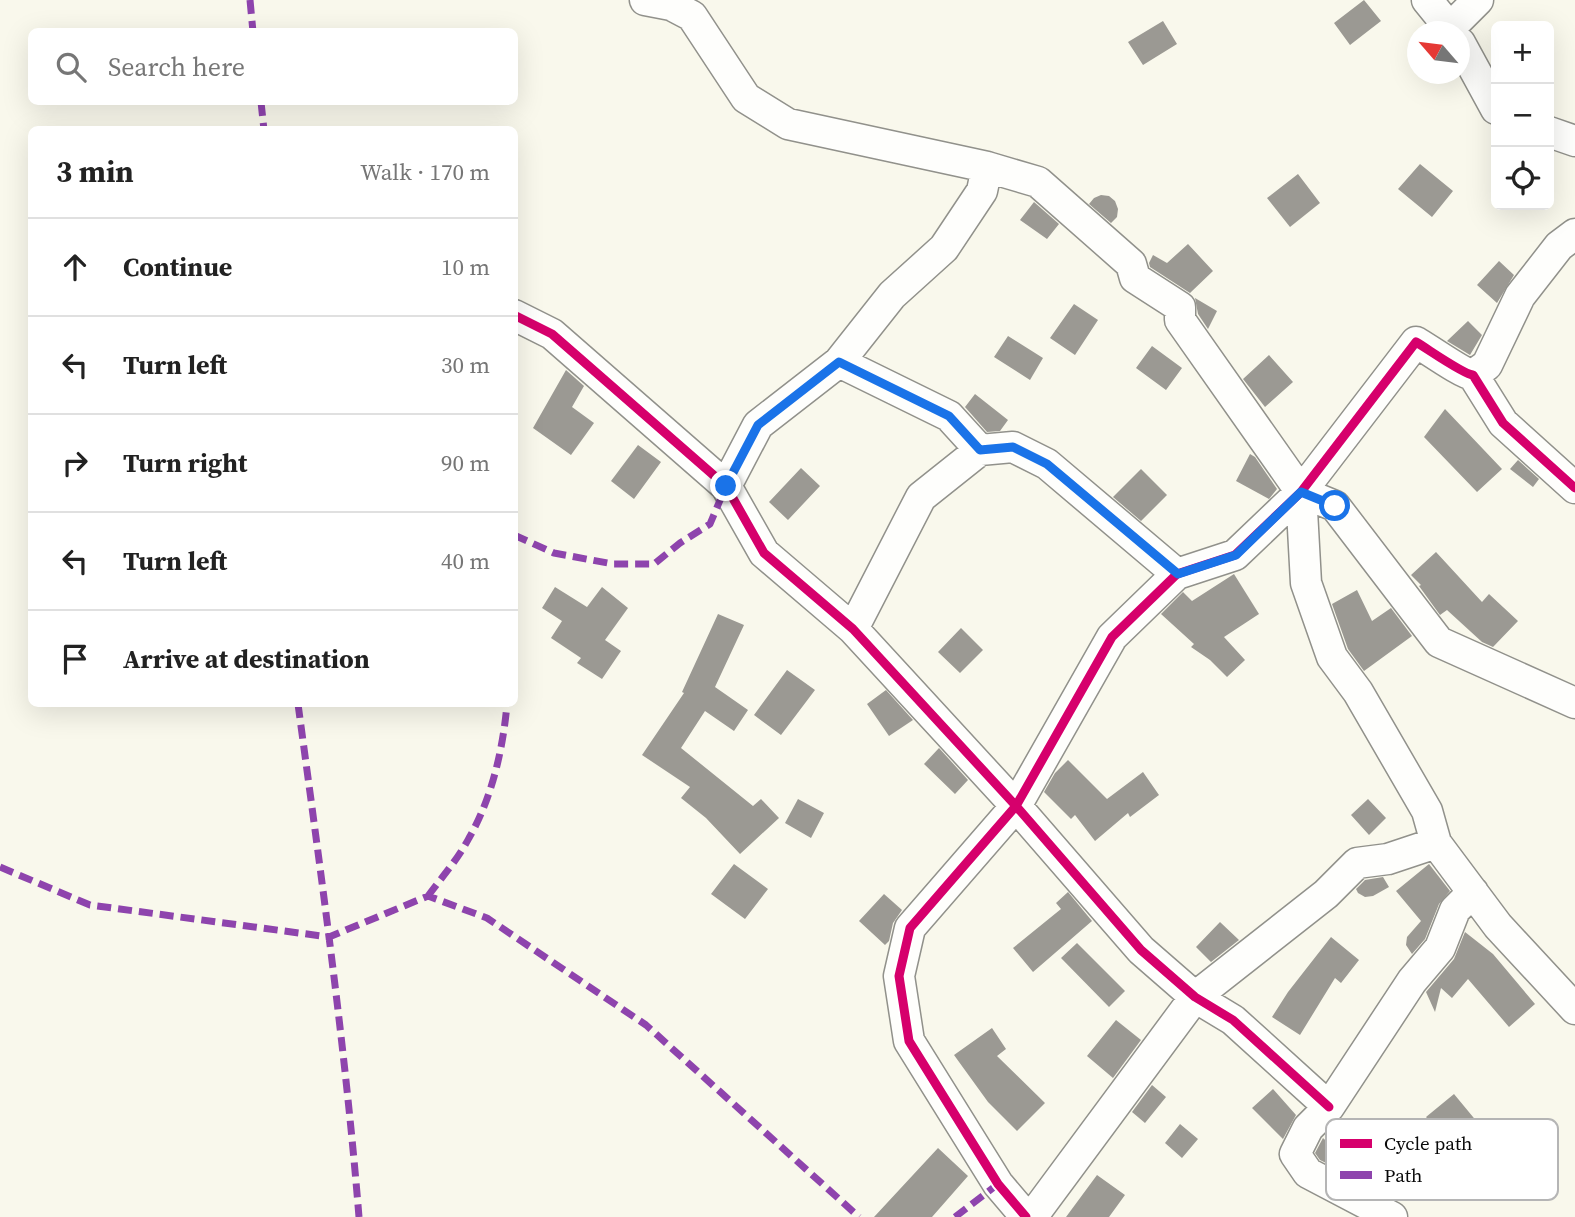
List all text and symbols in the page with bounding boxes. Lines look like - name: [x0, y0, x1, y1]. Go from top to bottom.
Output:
- north arrow: [1407, 21, 1470, 84]
- map controls: [1491, 21, 1554, 210]
- button: +: [1491, 21, 1554, 84]
- search box: [28, 28, 518, 105]
- icon: search: [52, 48, 90, 86]
- text: Search here: [108, 49, 245, 85]
- button: −: [1491, 84, 1554, 147]
- button: locate: [1491, 147, 1554, 210]
- text: 3 min: [56, 151, 134, 192]
- text: Walk · 170 m: [360, 156, 490, 188]
- icon: ahead: [56, 248, 94, 286]
- text: Continue: [123, 249, 232, 285]
- text: 10 m: [441, 251, 490, 283]
- icon: left: [56, 346, 94, 384]
- text: Turn left: [123, 347, 227, 383]
- text: 30 m: [441, 349, 490, 381]
- icon: right: [56, 444, 94, 482]
- text: Turn right: [123, 445, 247, 481]
- text: 90 m: [441, 447, 490, 479]
- route end: [710, 470, 741, 501]
- route start: [1319, 490, 1350, 521]
- icon: left: [56, 542, 94, 580]
- text: Turn left: [123, 543, 227, 579]
- text: 40 m: [441, 545, 490, 577]
- icon: arrive: [56, 640, 94, 678]
- text: Arrive at destination: [123, 641, 370, 677]
- legend: [1326, 1119, 1558, 1200]
- text: Cycle path: [1384, 1130, 1473, 1156]
- text: Path: [1384, 1162, 1422, 1188]

